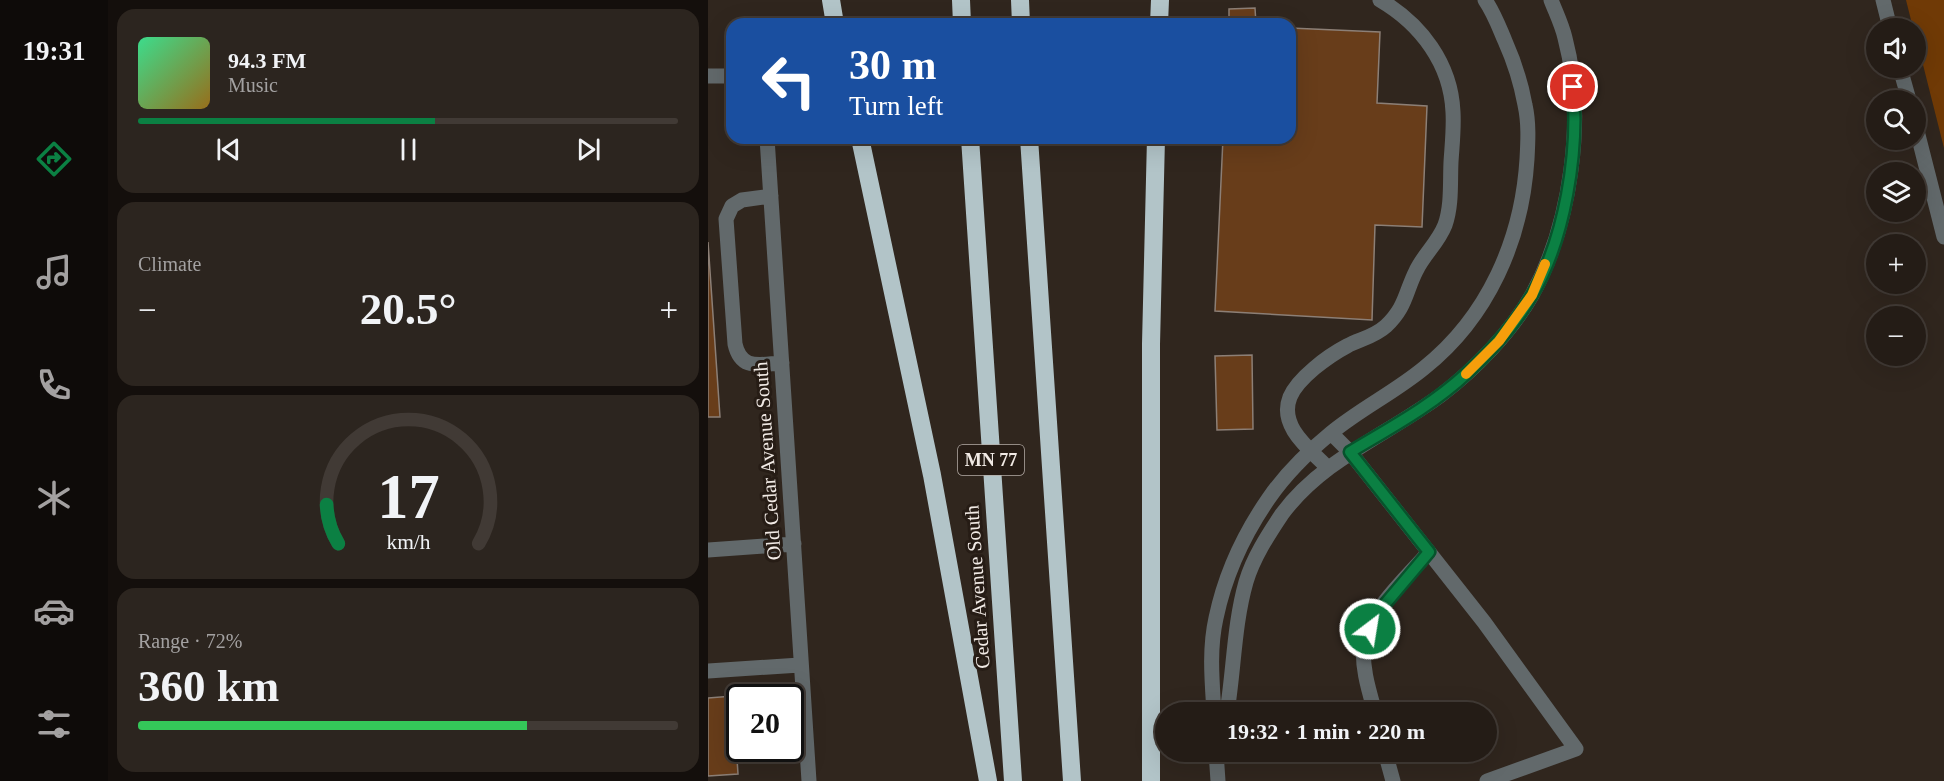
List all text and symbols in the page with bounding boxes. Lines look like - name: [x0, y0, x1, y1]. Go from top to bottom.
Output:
- map controls: [1866, 18, 1926, 366]
- button: sound: [1866, 18, 1926, 78]
- text: 19:31: [23, 36, 86, 66]
- icon: left: [750, 42, 828, 120]
- text: 30 m: [849, 42, 937, 88]
- text: 94.3 FM: [228, 48, 306, 73]
- pin: [1547, 61, 1598, 112]
- icon: arrive: [1556, 70, 1589, 103]
- text: Music: [228, 74, 278, 96]
- button: search: [1866, 90, 1926, 150]
- text: Turn left: [849, 91, 943, 121]
- icon: previous: [212, 133, 245, 166]
- icon: pause: [392, 133, 425, 166]
- icon: next: [572, 133, 605, 166]
- icon: directions: [33, 138, 75, 180]
- button: layers: [1866, 162, 1926, 222]
- button: +: [1866, 234, 1926, 294]
- icon: music: [33, 251, 75, 293]
- text: Climate: [138, 253, 201, 275]
- text: 20.5°: [360, 284, 456, 334]
- text: −: [138, 292, 157, 328]
- text: +: [659, 292, 678, 328]
- button: −: [1866, 306, 1926, 366]
- street label: Old Cedar Avenue South: [749, 361, 785, 561]
- icon: phone: [33, 364, 75, 406]
- road number: MN 77: [958, 445, 1024, 475]
- text: 17: [377, 462, 439, 531]
- icon: climate: [33, 477, 75, 519]
- street label: Cedar Avenue South: [960, 504, 994, 670]
- text: km/h: [386, 530, 430, 554]
- icon: car: [33, 590, 75, 632]
- position arrow: [1338, 597, 1402, 661]
- text: Range · 72%: [138, 630, 242, 652]
- text: 360 km: [138, 661, 279, 711]
- speed limit sign: 20: [726, 684, 804, 762]
- icon: filters: [33, 703, 75, 745]
- text: 19:32 · 1 min · 220 m: [1227, 719, 1425, 744]

